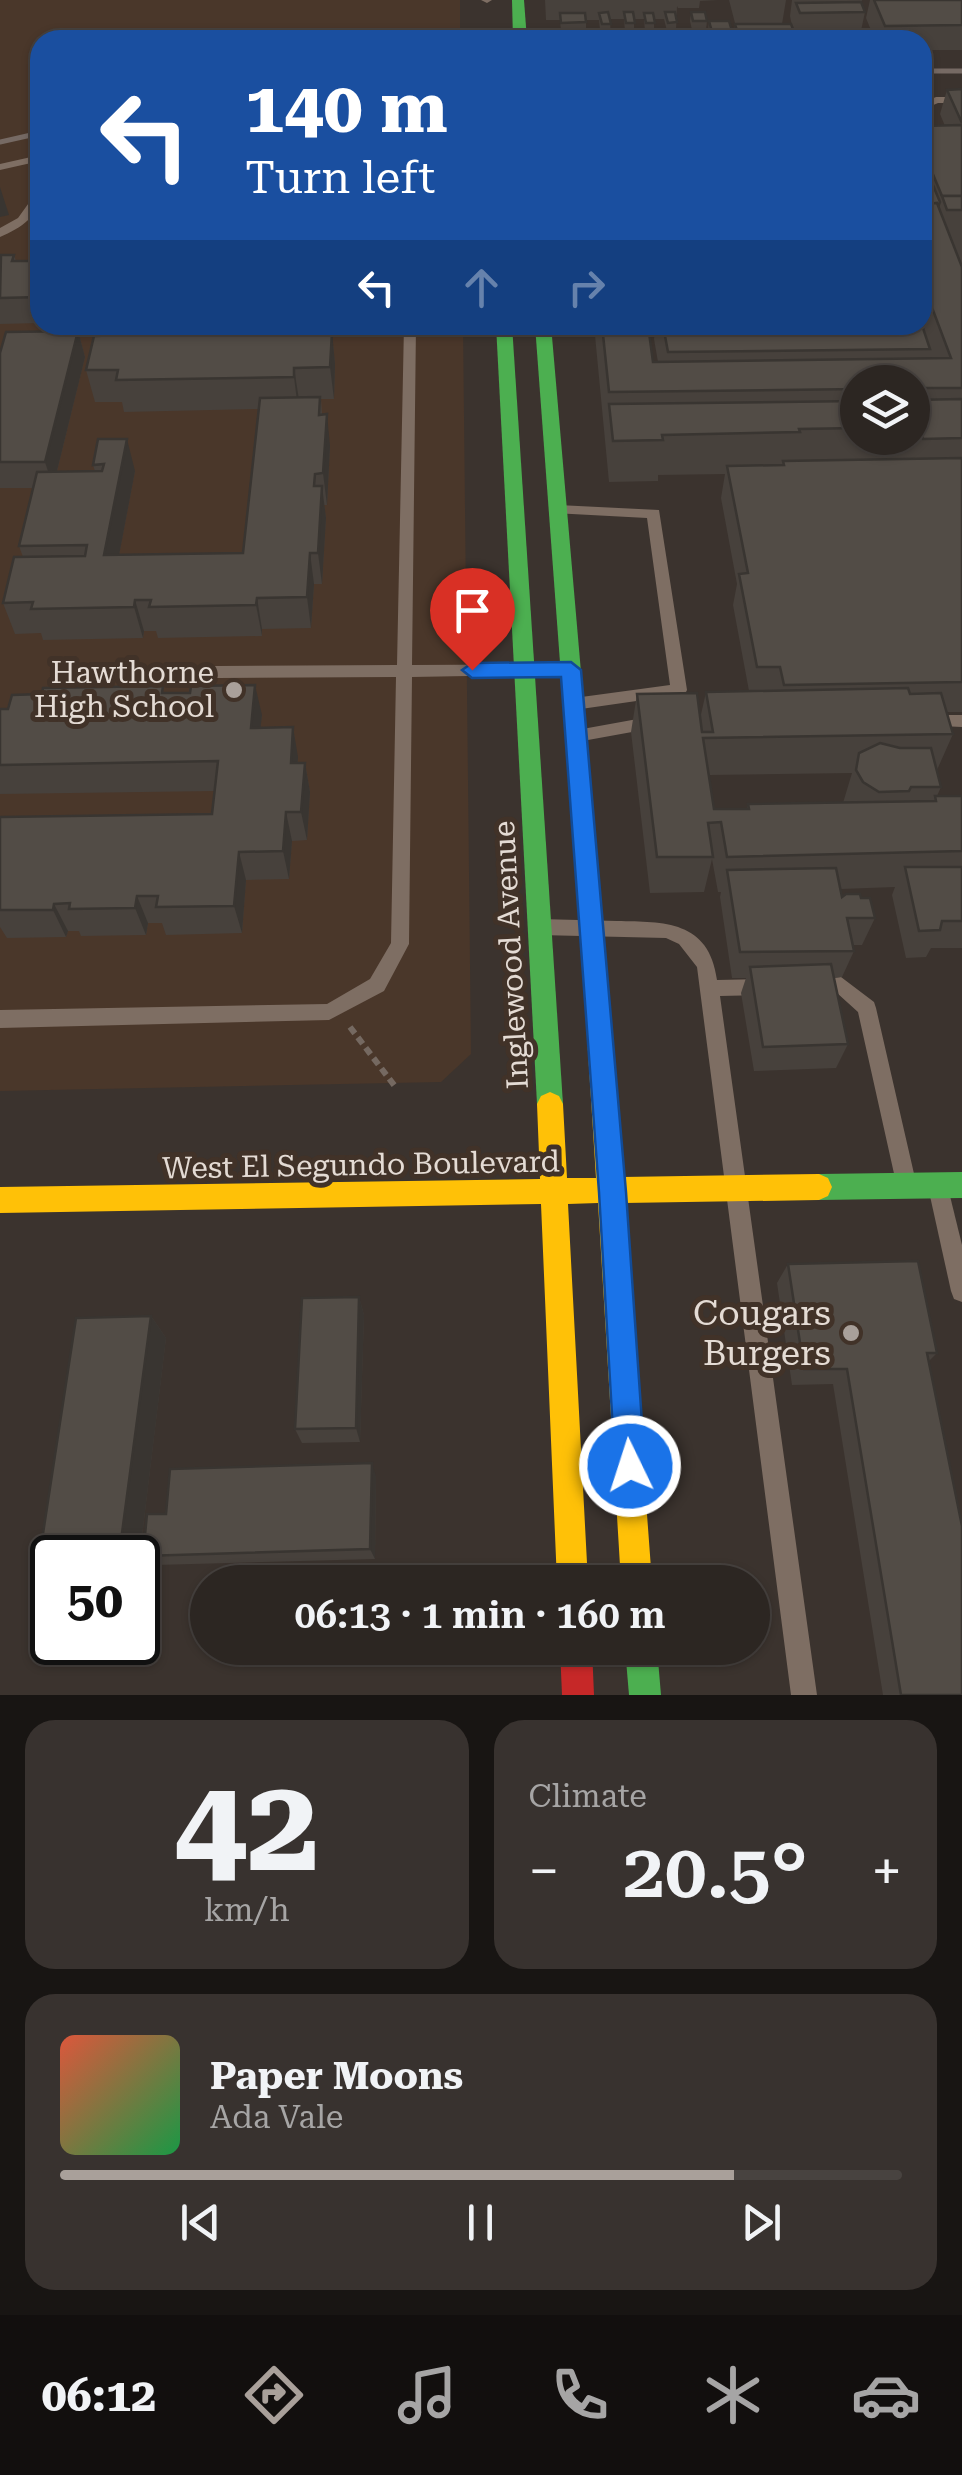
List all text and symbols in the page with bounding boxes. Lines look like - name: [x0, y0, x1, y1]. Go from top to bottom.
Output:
- text: 140 m: [245, 67, 448, 149]
- icon: left: [80, 70, 210, 200]
- text: Turn left: [245, 151, 435, 204]
- icon: left: [349, 260, 404, 315]
- icon: ahead: [454, 260, 509, 315]
- icon: right: [559, 260, 614, 315]
- map controls: [840, 365, 930, 455]
- button: layers: [840, 365, 930, 455]
- pin: [430, 568, 515, 671]
- icon: arrive: [445, 583, 500, 638]
- place label: Hawthorne High School: [34, 655, 214, 724]
- marker: Hawthorne High School: [223, 679, 245, 701]
- street label: Inglewood Avenue: [486, 820, 535, 1090]
- street label: West El Segundo Boulevard: [162, 1144, 560, 1185]
- place label: Cougars Burgers: [693, 1293, 831, 1374]
- marker: Cougars Burgers: [840, 1322, 862, 1344]
- position arrow: [578, 1414, 682, 1518]
- speed limit sign: 50: [30, 1535, 160, 1665]
- text: 06:13 · 1 min · 160 m: [295, 1593, 666, 1637]
- text: 42: [174, 1749, 320, 1902]
- text: Climate: [529, 1777, 647, 1815]
- text: 20.5°: [623, 1827, 808, 1915]
- text: −: [529, 1839, 559, 1903]
- text: +: [871, 1839, 902, 1903]
- text: km/h: [204, 1891, 290, 1929]
- text: Paper Moons: [210, 2054, 463, 2098]
- text: Ada Vale: [210, 2098, 343, 2136]
- icon: previous: [173, 2195, 228, 2250]
- icon: pause: [453, 2195, 508, 2250]
- icon: next: [734, 2195, 789, 2250]
- icon: directions: [239, 2360, 309, 2430]
- icon: music: [392, 2360, 462, 2430]
- icon: phone: [545, 2360, 615, 2430]
- icon: climate: [698, 2360, 768, 2430]
- icon: car: [851, 2360, 921, 2430]
- text: 06:12: [41, 2369, 156, 2422]

